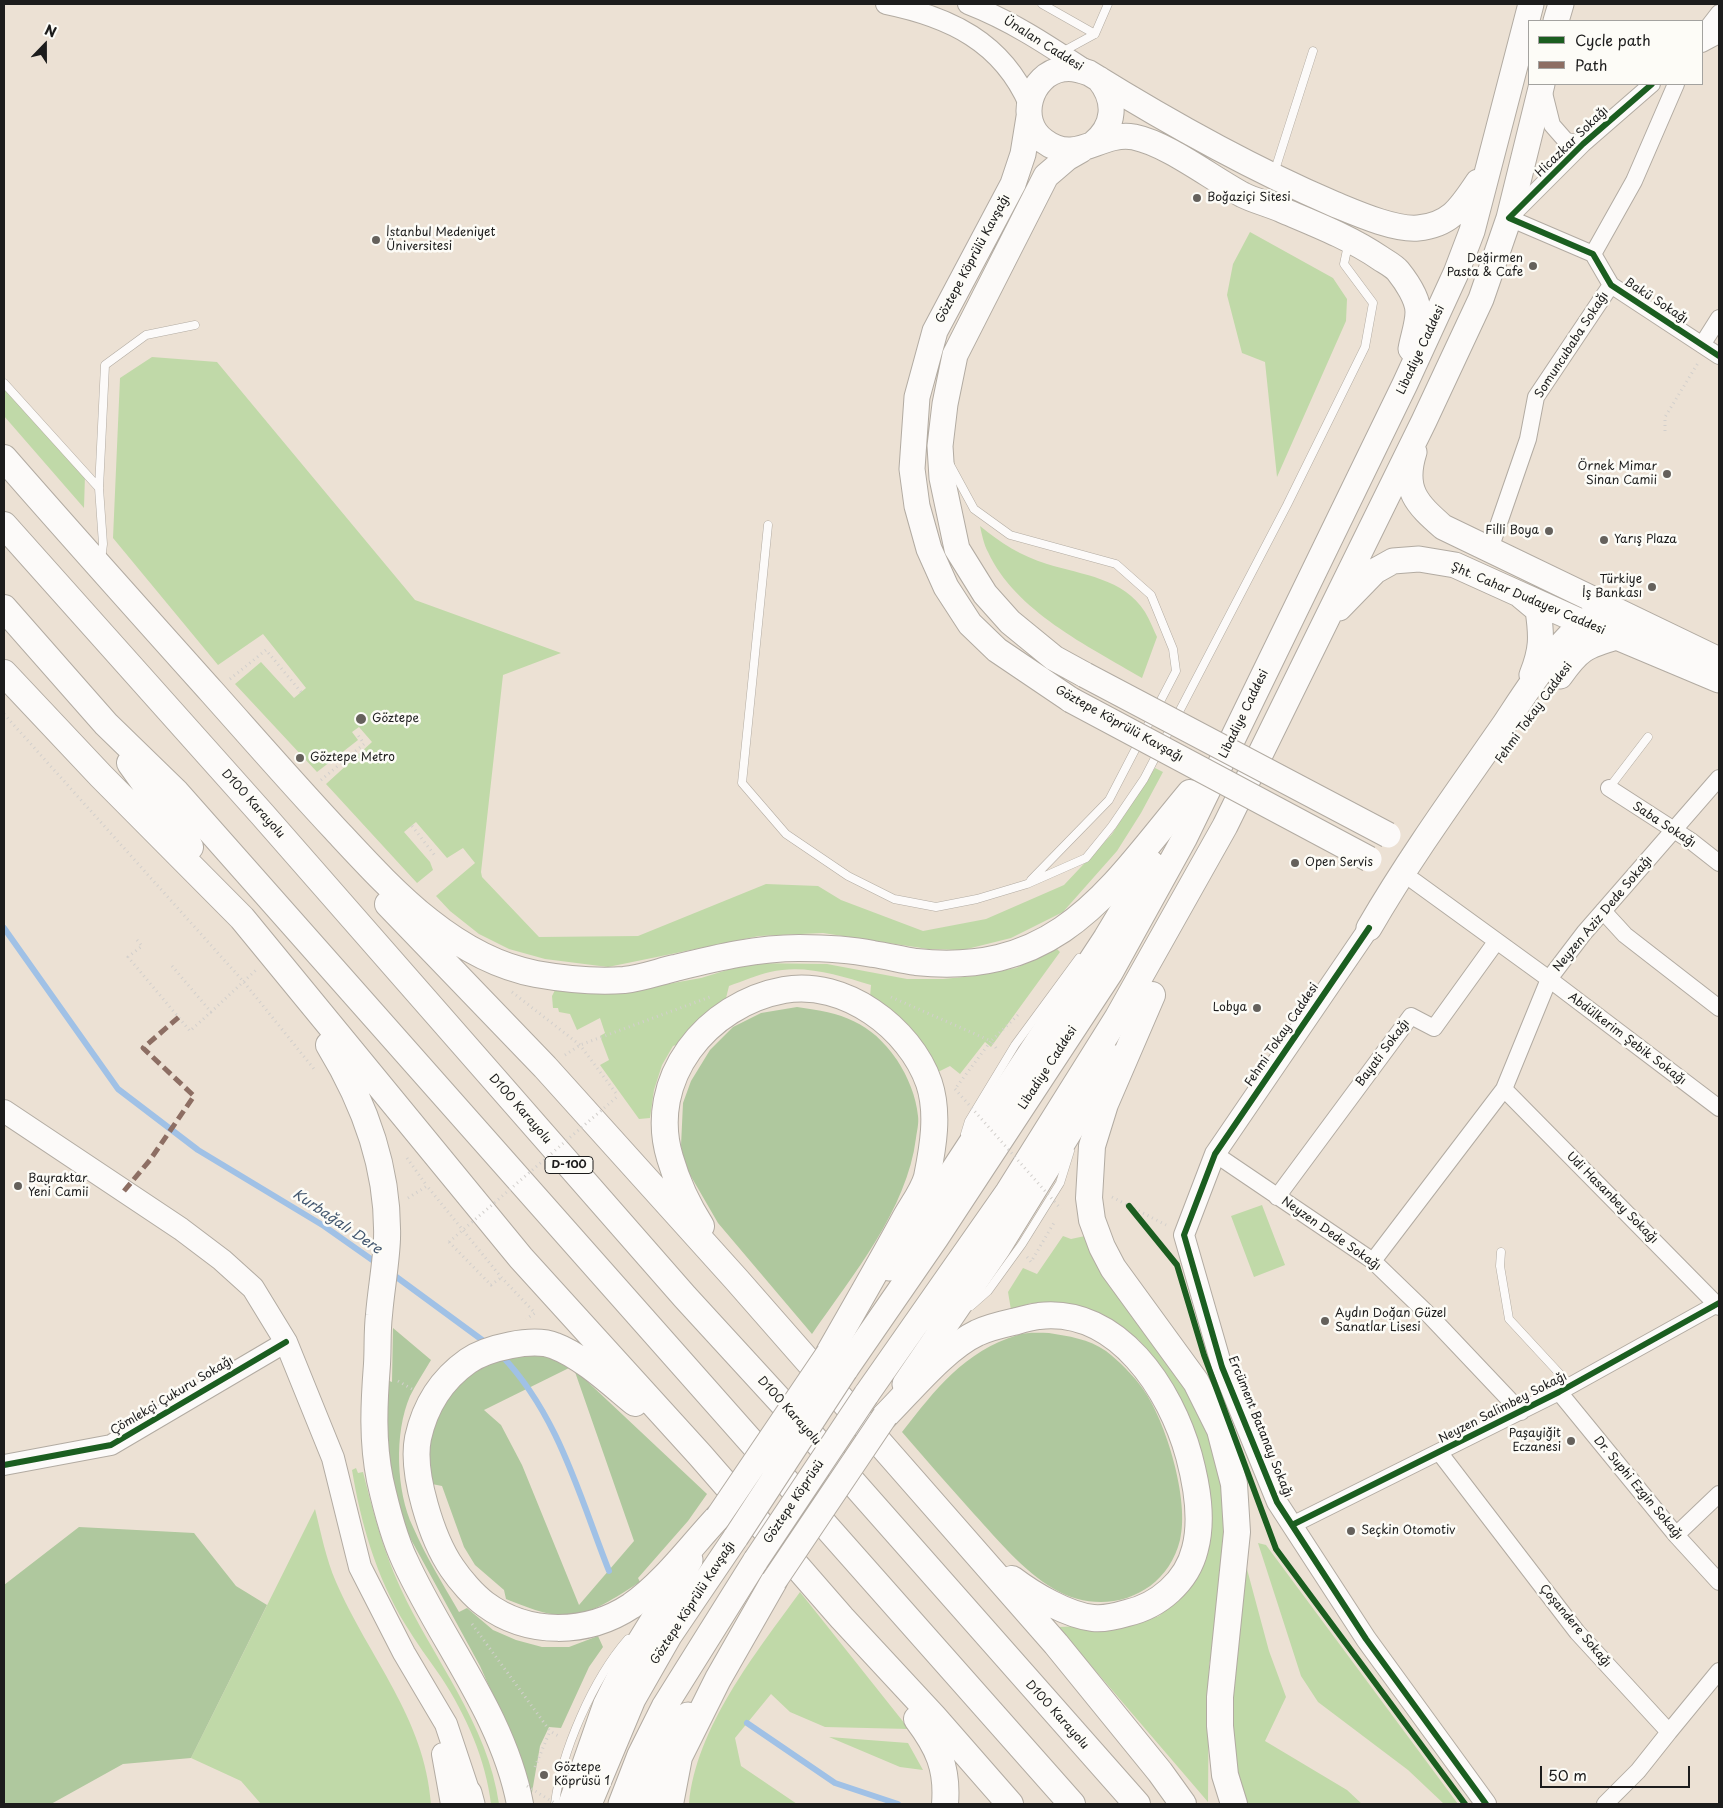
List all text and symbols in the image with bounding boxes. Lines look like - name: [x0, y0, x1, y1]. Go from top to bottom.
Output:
- street label: Ünalan Caddesi: [1000, 14, 1086, 74]
- text: N: [42, 19, 60, 42]
- north arrow: [20, 20, 70, 70]
- legend: [1528, 20, 1703, 85]
- text: Cycle path: [1575, 28, 1651, 51]
- text: Path: [1575, 53, 1607, 76]
- street label: Hicazkar Sokağı: [1533, 104, 1611, 180]
- place label: Boğaziçi Sitesi: [1207, 191, 1290, 205]
- street label: Göztepe Köprülü Kavşağı: [933, 192, 1013, 326]
- marker: Boğaziçi Sitesi: [1191, 192, 1203, 204]
- place label: İstanbul Medeniyet Üniversitesi: [386, 226, 495, 254]
- marker: İstanbul Medeniyet Üniversitesi: [370, 234, 382, 246]
- place label: Değirmen Pasta & Cafe: [1447, 252, 1523, 280]
- marker: Değirmen Pasta & Cafe: [1527, 260, 1539, 272]
- street label: Bakü Sokağı: [1621, 275, 1691, 327]
- street label: Somuncubaba Sokağı: [1532, 289, 1612, 401]
- street label: Libadiye Caddesi: [1394, 303, 1448, 397]
- place label: Örnek Mimar Sinan Camii: [1578, 460, 1657, 488]
- marker: Örnek Mimar Sinan Camii: [1661, 468, 1673, 480]
- place label: Filli Boya: [1485, 524, 1539, 538]
- marker: Filli Boya: [1543, 525, 1555, 537]
- place label: Yarış Plaza: [1614, 533, 1677, 547]
- marker: Yarış Plaza: [1598, 534, 1610, 546]
- street label: Şht. Cahar Dudayev Caddesi: [1449, 560, 1607, 638]
- place label: Türkiye İş Bankası: [1582, 573, 1642, 601]
- marker: Türkiye İş Bankası: [1646, 581, 1658, 593]
- street label: Fehmi Tokay Caddesi: [1492, 660, 1576, 766]
- street label: Libadiye Caddesi: [1216, 667, 1272, 761]
- street label: Göztepe Köprülü Kavşağı: [1053, 683, 1185, 765]
- marker: Göztepe: [354, 712, 368, 726]
- place label: Göztepe: [372, 712, 419, 726]
- place label: Göztepe Metro: [310, 751, 395, 765]
- marker: Göztepe Metro: [294, 752, 306, 764]
- street label: D100 Karayolu: [218, 767, 288, 841]
- street label: Saba Sokağı: [1630, 799, 1698, 851]
- street label: Neyzen Aziz Dede Sokağı: [1550, 853, 1656, 975]
- place label: Open Servis: [1305, 856, 1373, 870]
- marker: Open Servis: [1289, 857, 1301, 869]
- street label: Fehmi Tokay Caddesi: [1242, 981, 1322, 1089]
- street label: Abdülkerim Şebik Sokağı: [1565, 990, 1689, 1088]
- place label: Lobya: [1213, 1001, 1247, 1015]
- marker: Lobya: [1251, 1002, 1263, 1014]
- street label: Bayati Sokağı: [1353, 1017, 1413, 1089]
- street label: Libadiye Caddesi: [1016, 1024, 1080, 1112]
- street label: D100 Karayolu: [486, 1071, 554, 1147]
- street label: Udi Hasanbey Sokağı: [1563, 1149, 1661, 1247]
- road number: D-100: [545, 1156, 593, 1174]
- place label: Bayraktar Yeni Camii: [28, 1172, 89, 1200]
- marker: Bayraktar Yeni Camii: [12, 1180, 24, 1192]
- water label: Kurbağalı Dere: [289, 1186, 385, 1258]
- street label: Neyzen Dede Sokağı: [1278, 1194, 1384, 1274]
- place label: Aydın Doğan Güzel Sanatlar Lisesi: [1335, 1307, 1446, 1335]
- marker: Aydın Doğan Güzel Sanatlar Lisesi: [1319, 1315, 1331, 1327]
- street label: Çömlekçi Çukuru Sokağı: [108, 1354, 236, 1438]
- street label: Ercüment Batanay Sokağı: [1225, 1354, 1295, 1500]
- street label: Neyzen Salimbey Sokağı: [1437, 1369, 1569, 1447]
- street label: D100 Karayolu: [754, 1374, 824, 1448]
- place label: Paşayiğit Eczanesi: [1509, 1427, 1561, 1455]
- street label: Dr. Suphi Ezgin Sokağı: [1591, 1433, 1685, 1543]
- marker: Paşayiğit Eczanesi: [1565, 1435, 1577, 1447]
- street label: Göztepe Köprüsü: [761, 1458, 827, 1546]
- place label: Seçkin Otomotiv: [1361, 1524, 1455, 1538]
- marker: Seçkin Otomotiv: [1345, 1525, 1357, 1537]
- street label: Göztepe Köprülü Kavşağı: [648, 1539, 738, 1667]
- street label: Çoşandere Sokağı: [1536, 1582, 1614, 1670]
- street label: D100 Karayolu: [1022, 1678, 1092, 1752]
- scale bar: [1543, 1756, 1693, 1788]
- place label: Göztepe Köprüsü 1: [554, 1761, 610, 1789]
- text: 50 m: [1548, 1763, 1587, 1786]
- marker: Göztepe Köprüsü 1: [538, 1769, 550, 1781]

